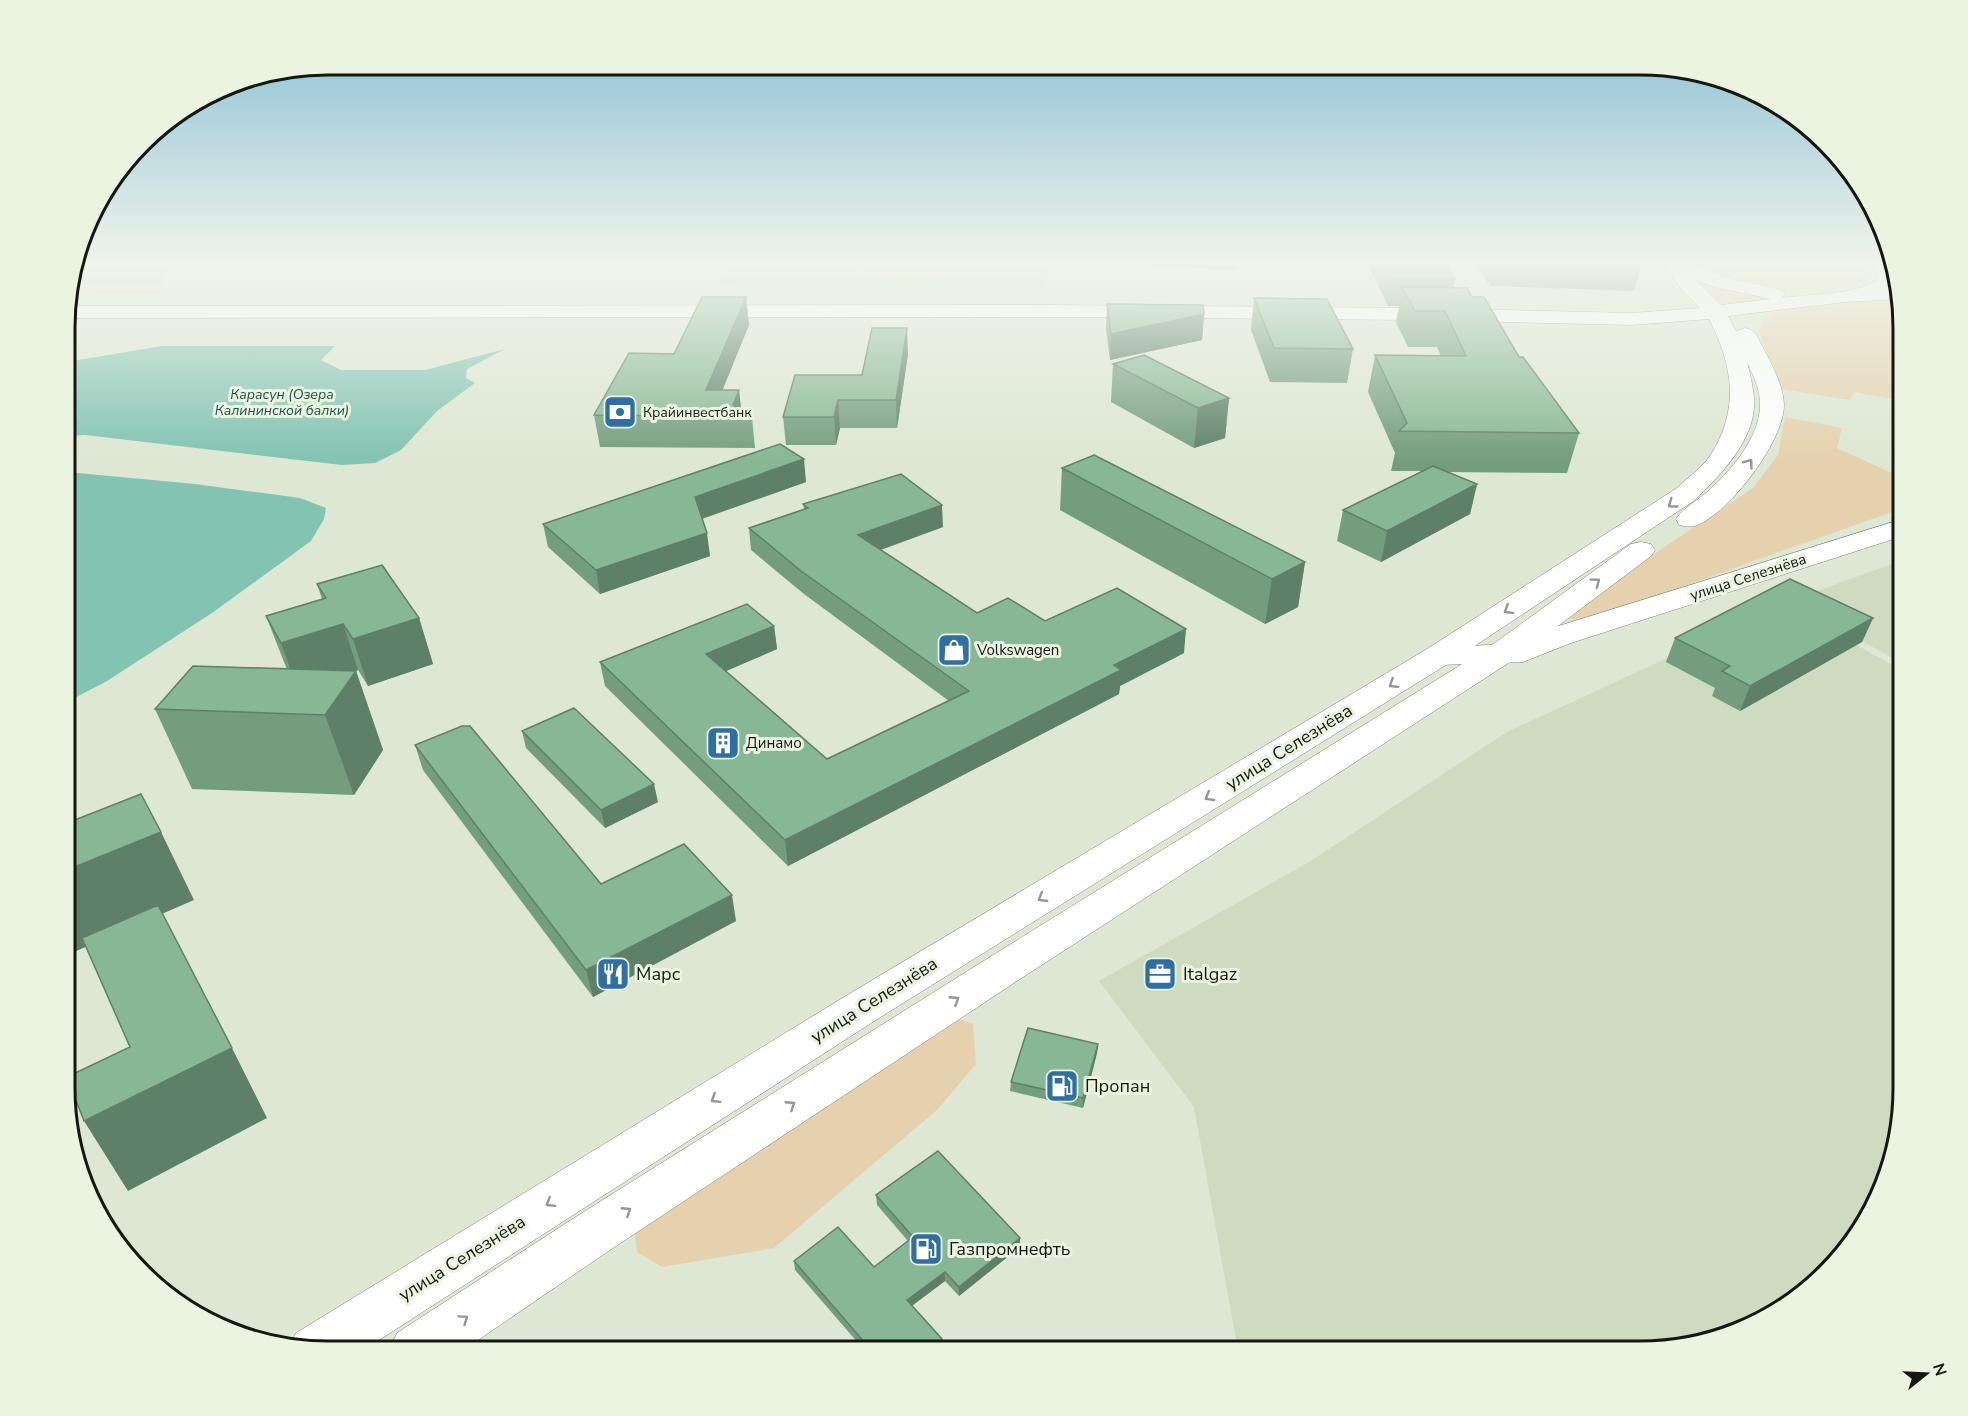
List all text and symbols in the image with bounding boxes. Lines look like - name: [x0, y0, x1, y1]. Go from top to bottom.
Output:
- water label: Карасун (Озера Калининской балки): [215, 385, 349, 420]
- bank icon: Крайинвестбанк: [602, 394, 638, 430]
- place label: Крайинвестбанк: [643, 403, 752, 422]
- one-way arrow: [1742, 459, 1753, 470]
- one-way arrow: [1667, 497, 1678, 508]
- street label: улица Селезнёва: [1687, 549, 1809, 605]
- one-way arrow: [1589, 578, 1600, 589]
- one-way arrow: [1504, 603, 1514, 615]
- shop icon: Volkswagen: [936, 632, 972, 668]
- place label: Volkswagen: [976, 640, 1059, 660]
- one-way arrow: [1389, 676, 1399, 688]
- street label: улица Селезнёва: [1221, 698, 1357, 796]
- building icon: Динамо: [705, 725, 741, 761]
- place label: Динамо: [746, 733, 802, 753]
- one-way arrow: [1205, 789, 1215, 801]
- one-way arrow: [1038, 890, 1048, 902]
- street label: улица Селезнёва: [806, 951, 942, 1049]
- restaurant icon: Марс: [595, 956, 631, 992]
- office icon: Italgaz: [1142, 956, 1178, 992]
- place label: Марс: [636, 962, 681, 986]
- place label: Italgaz: [1183, 962, 1237, 986]
- one-way arrow: [949, 995, 959, 1007]
- fuel station icon: Пропан: [1044, 1068, 1080, 1104]
- place label: Пропан: [1085, 1074, 1150, 1098]
- one-way arrow: [711, 1092, 721, 1104]
- one-way arrow: [785, 1101, 795, 1113]
- one-way arrow: [546, 1195, 556, 1207]
- one-way arrow: [620, 1207, 631, 1218]
- street label: улица Селезнёва: [394, 1209, 530, 1307]
- fuel station icon: Газпромнефть: [908, 1231, 944, 1267]
- place label: Газпромнефть: [949, 1237, 1070, 1261]
- one-way arrow: [458, 1315, 469, 1326]
- north arrow: [1896, 1344, 1956, 1404]
- text: N: [1927, 1361, 1952, 1379]

